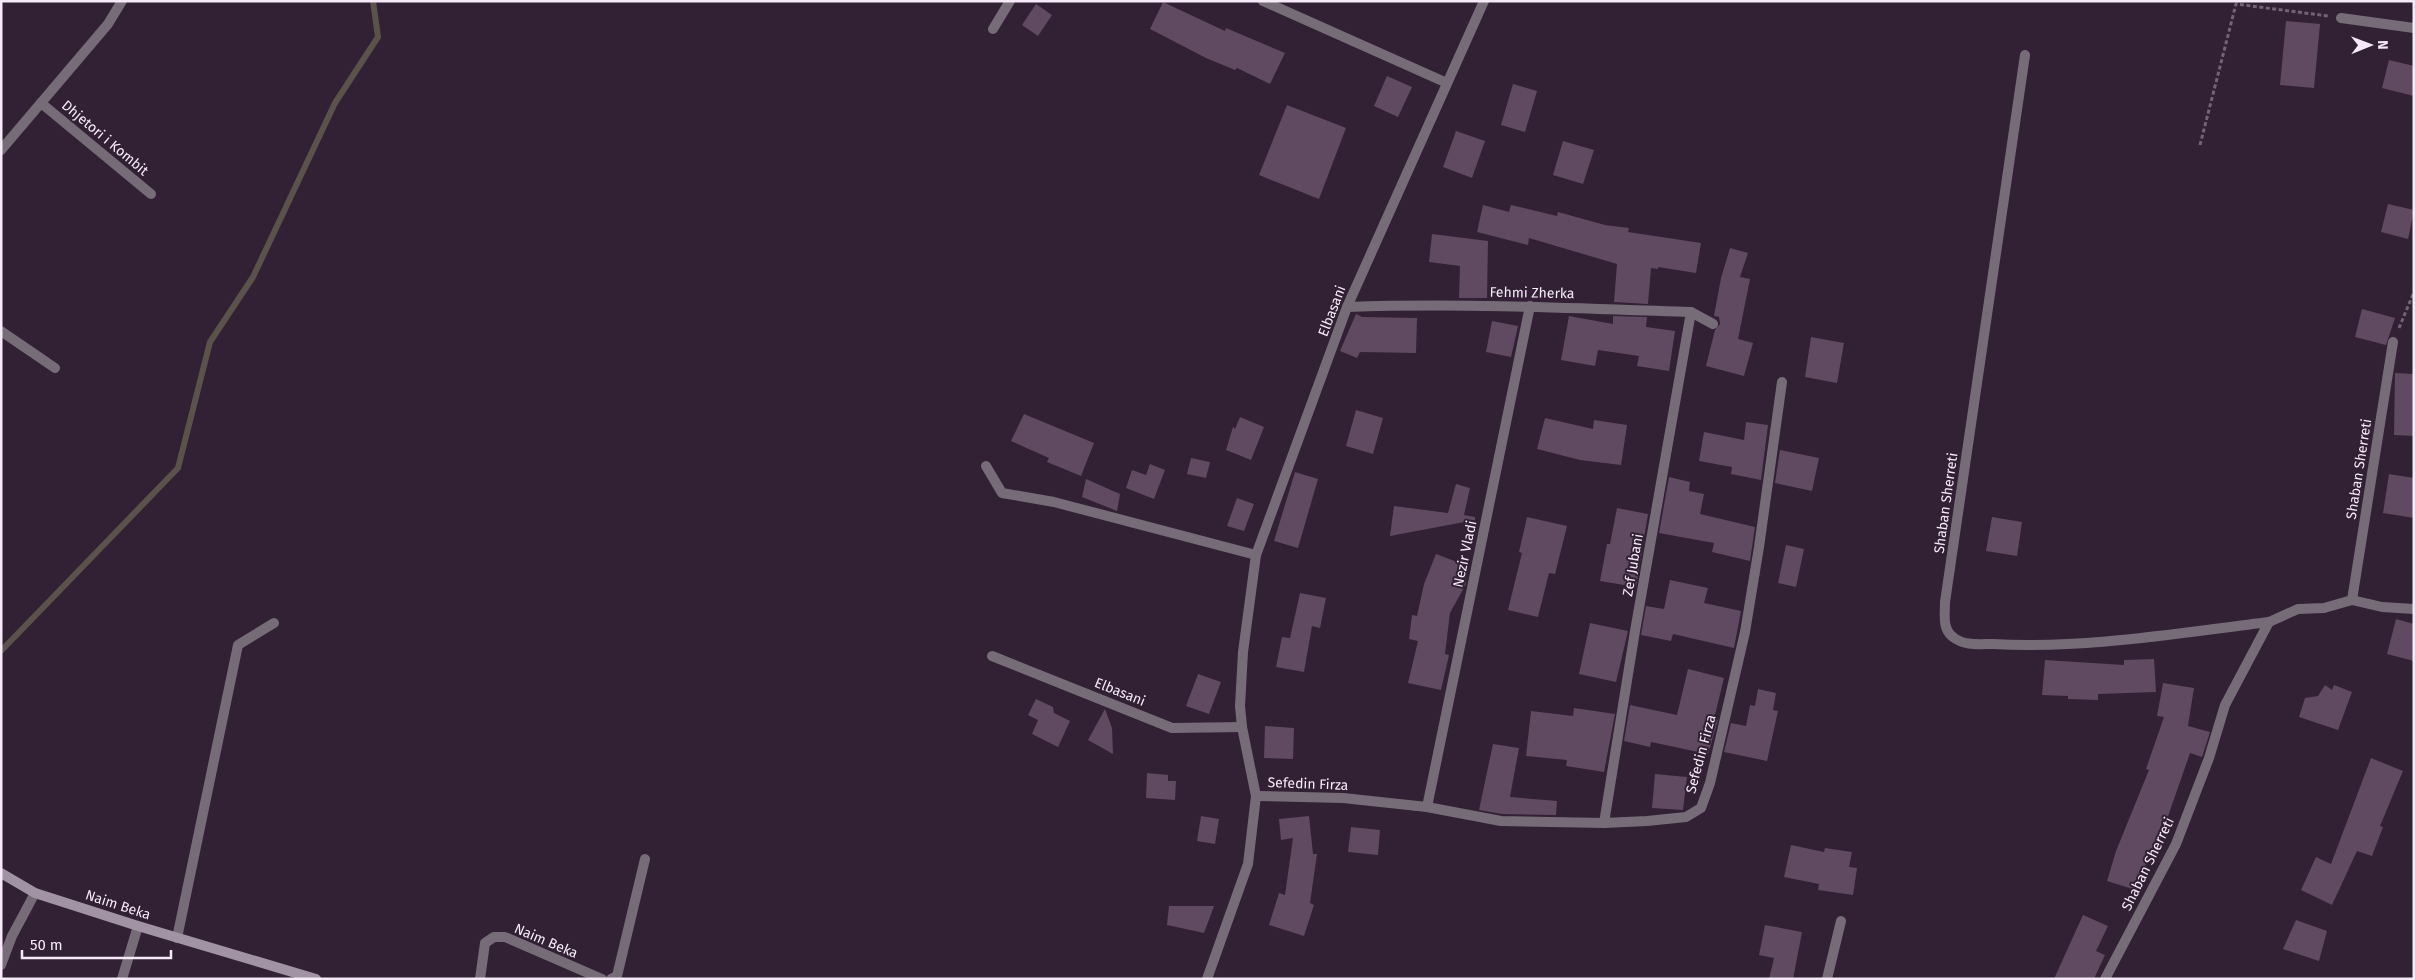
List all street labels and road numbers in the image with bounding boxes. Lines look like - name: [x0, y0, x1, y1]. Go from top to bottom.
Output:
- street label: Dhjetori i Kombit: [58, 97, 153, 180]
- street label: Elbasani: [1315, 283, 1349, 339]
- street label: Fehmi Zherka: [1489, 284, 1575, 302]
- street label: Shaban Sherreti: [2343, 417, 2375, 521]
- street label: Shaban Sherreti: [1931, 451, 1961, 555]
- street label: Nezir Vladi: [1450, 519, 1480, 589]
- street label: Zef Jubani: [1619, 532, 1647, 598]
- street label: Elbasani: [1092, 674, 1148, 710]
- street label: Sefedin Firza: [1682, 713, 1720, 795]
- street label: Sefedin Firza: [1267, 774, 1349, 794]
- street label: Shaban Sherreti: [2118, 815, 2178, 913]
- street label: Naim Beka: [83, 886, 153, 924]
- street label: Naim Beka: [512, 920, 580, 962]

